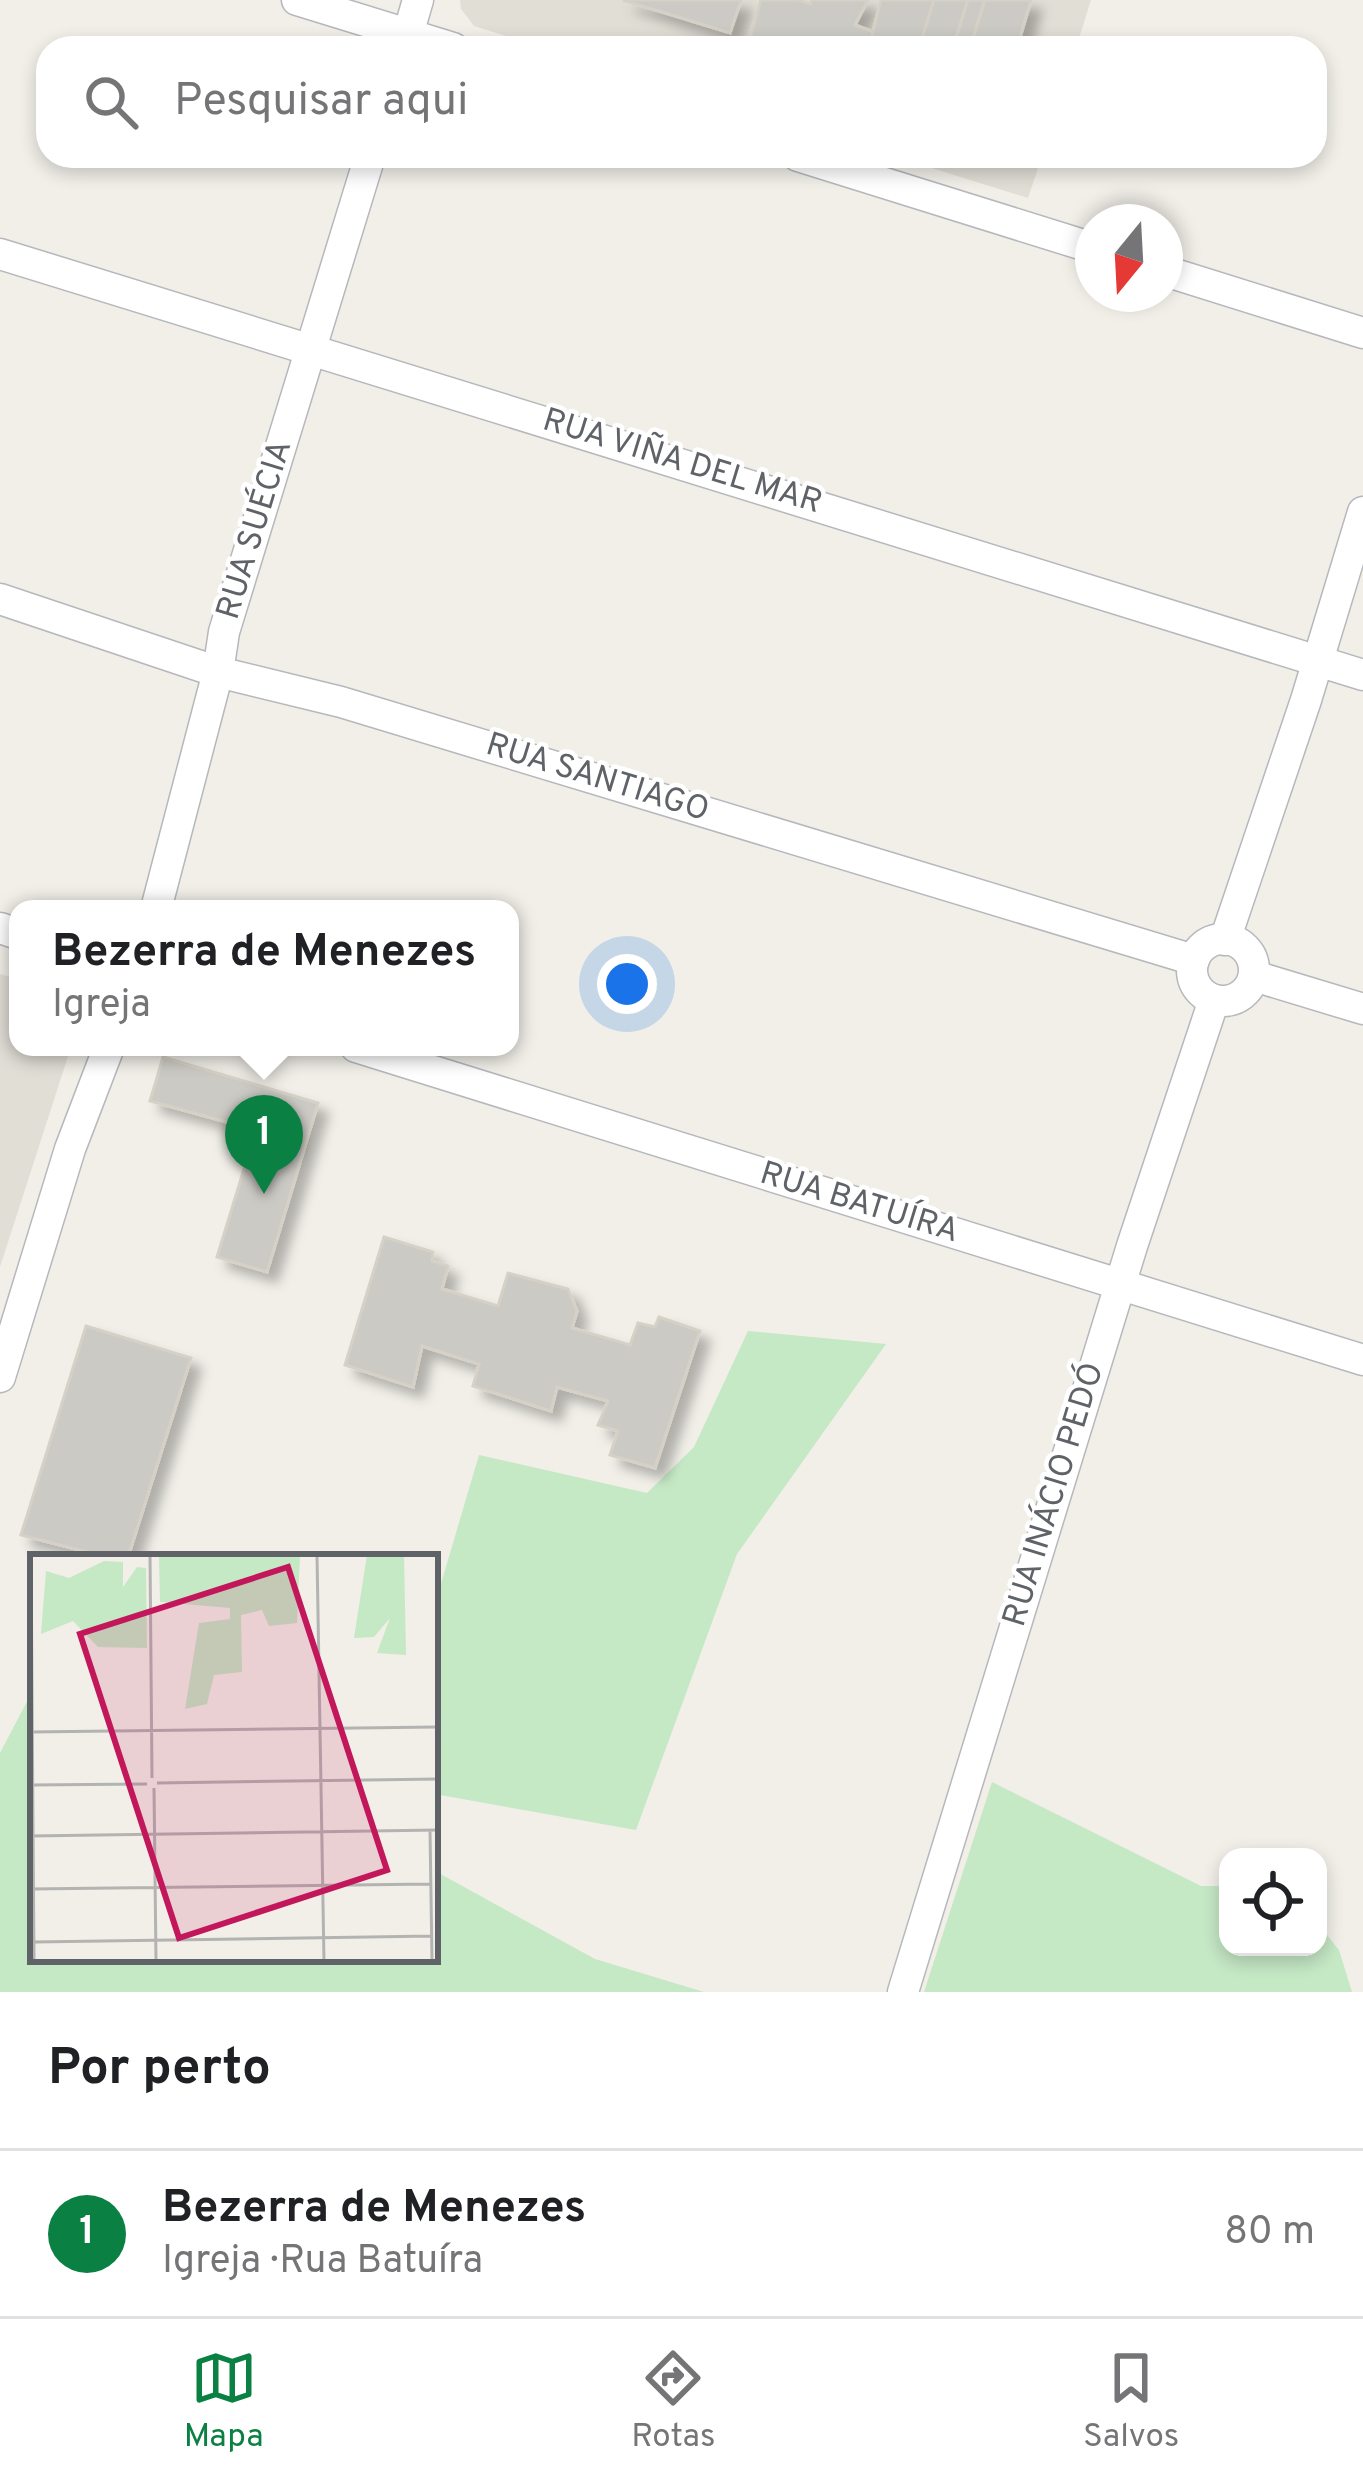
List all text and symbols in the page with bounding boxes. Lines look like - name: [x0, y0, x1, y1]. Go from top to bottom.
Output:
- search box: [36, 36, 1327, 168]
- icon: search: [78, 69, 144, 135]
- text: Pesquisar aqui: [174, 74, 468, 131]
- north arrow: [1075, 204, 1183, 312]
- street label: RUA VIÑA DEL MAR: [537, 400, 827, 525]
- street label: RUA SUÉCIA: [208, 435, 303, 625]
- street label: RUA SANTIAGO: [480, 725, 714, 833]
- popup: [9, 900, 519, 1056]
- text: Bezerra de Menezes: [52, 925, 476, 982]
- your location: [597, 954, 657, 1014]
- text: Igreja: [52, 982, 151, 1031]
- pin: 1: [225, 1095, 303, 1194]
- street label: RUA BATUÍRA: [754, 1153, 964, 1254]
- street label: RUA INÁCIO PEDÓ: [993, 1357, 1115, 1632]
- inset map: [30, 1554, 438, 1962]
- map controls: [1219, 1848, 1327, 1956]
- button: locate: [1219, 1848, 1327, 1956]
- text: Por perto: [48, 2038, 271, 2103]
- text: Bezerra de Menezes: [162, 2181, 586, 2238]
- text: 1: [79, 2209, 95, 2258]
- text: 80 m: [1224, 2209, 1315, 2258]
- text: Igreja · Rua Batuíra: [162, 2238, 483, 2287]
- tab: Mapa: [184, 2345, 264, 2459]
- tab: Rotas: [631, 2345, 715, 2459]
- tab: Salvos: [1083, 2345, 1179, 2459]

